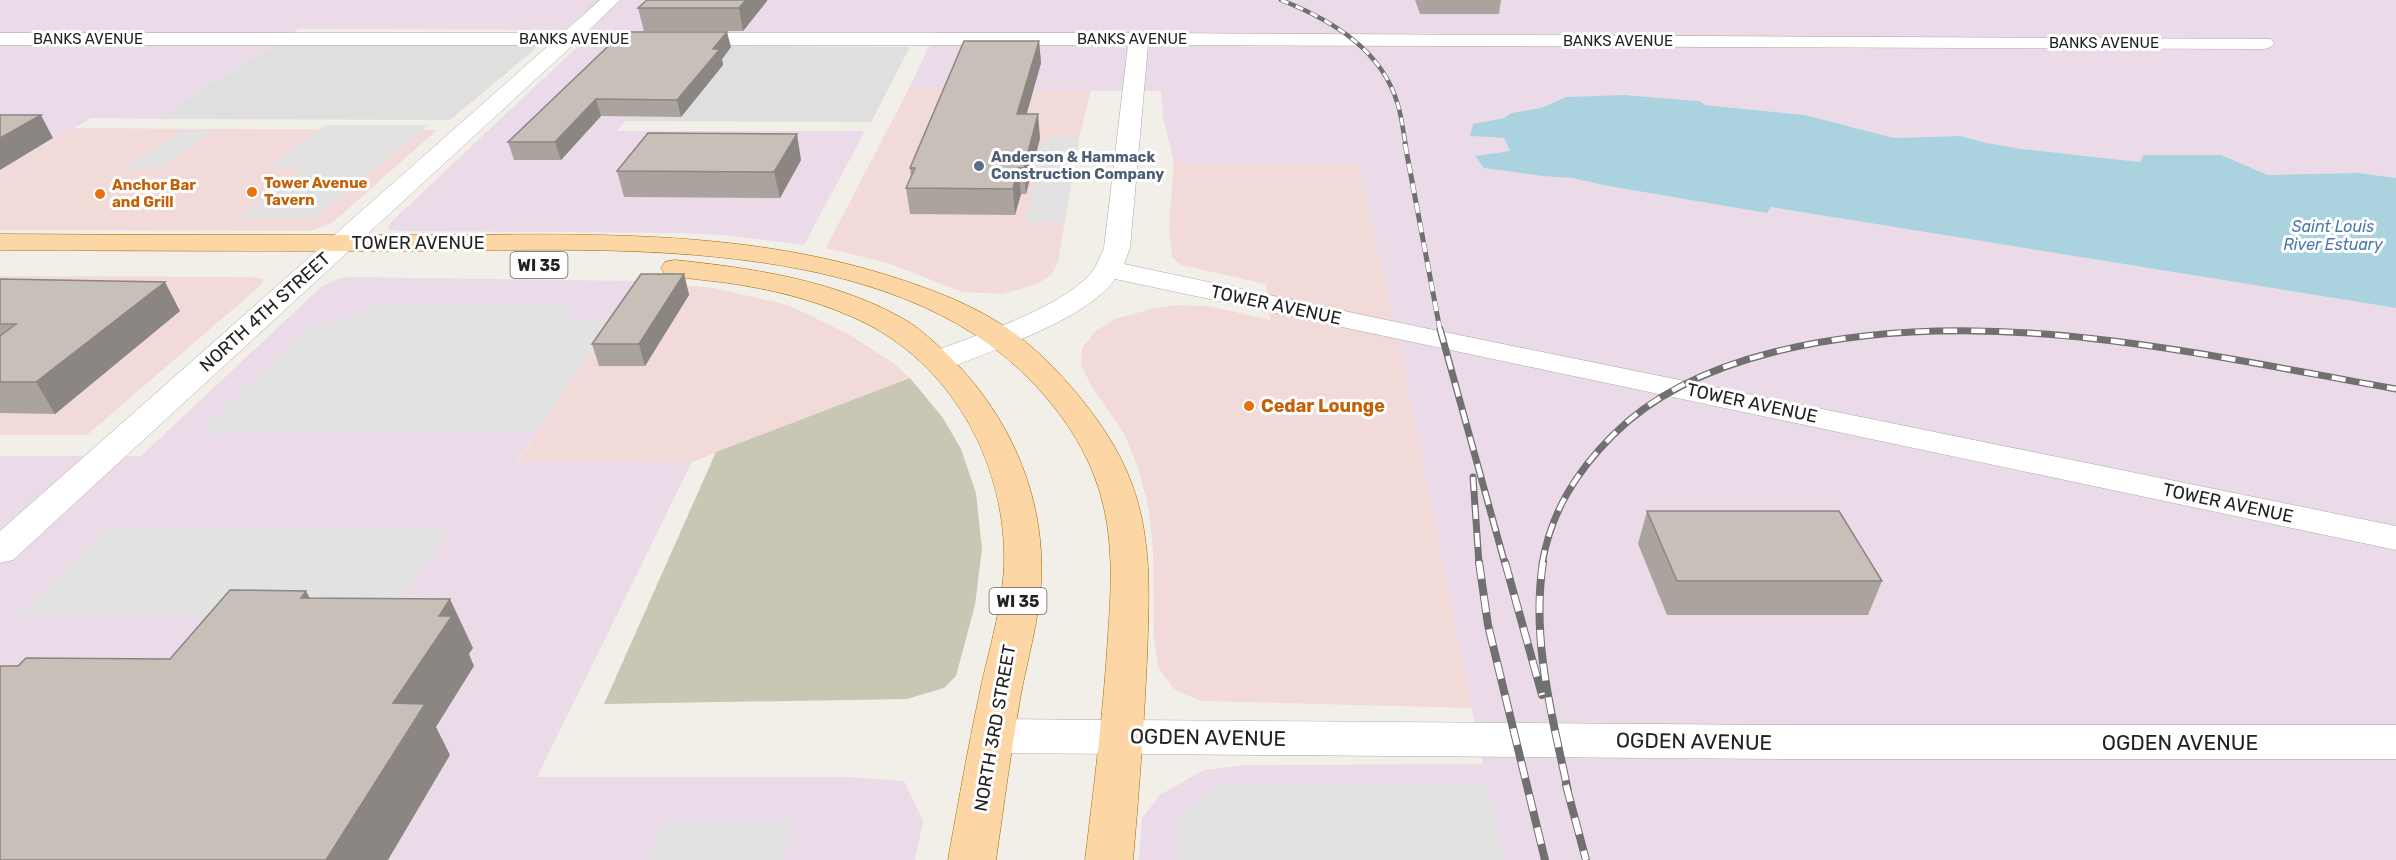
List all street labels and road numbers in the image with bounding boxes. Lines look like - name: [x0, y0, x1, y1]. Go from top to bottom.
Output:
- street label: BANKS AVENUE: [33, 30, 143, 48]
- street label: BANKS AVENUE: [519, 30, 629, 48]
- street label: BANKS AVENUE: [1077, 30, 1187, 48]
- street label: BANKS AVENUE: [1563, 32, 1673, 50]
- street label: BANKS AVENUE: [2049, 34, 2159, 52]
- street label: TOWER AVENUE: [351, 232, 485, 254]
- street label: NORTH 4TH STREET: [195, 248, 335, 376]
- road number: WI 35: [510, 252, 568, 278]
- street label: TOWER AVENUE: [1209, 280, 1343, 330]
- street label: TOWER AVENUE: [1685, 378, 1819, 428]
- street label: TOWER AVENUE: [2161, 478, 2295, 528]
- road number: WI 35: [990, 588, 1046, 614]
- street label: NORTH 3RD STREET: [969, 643, 1021, 813]
- street label: OGDEN AVENUE: [1130, 723, 1286, 751]
- street label: OGDEN AVENUE: [1616, 727, 1772, 755]
- street label: OGDEN AVENUE: [2102, 730, 2258, 755]

